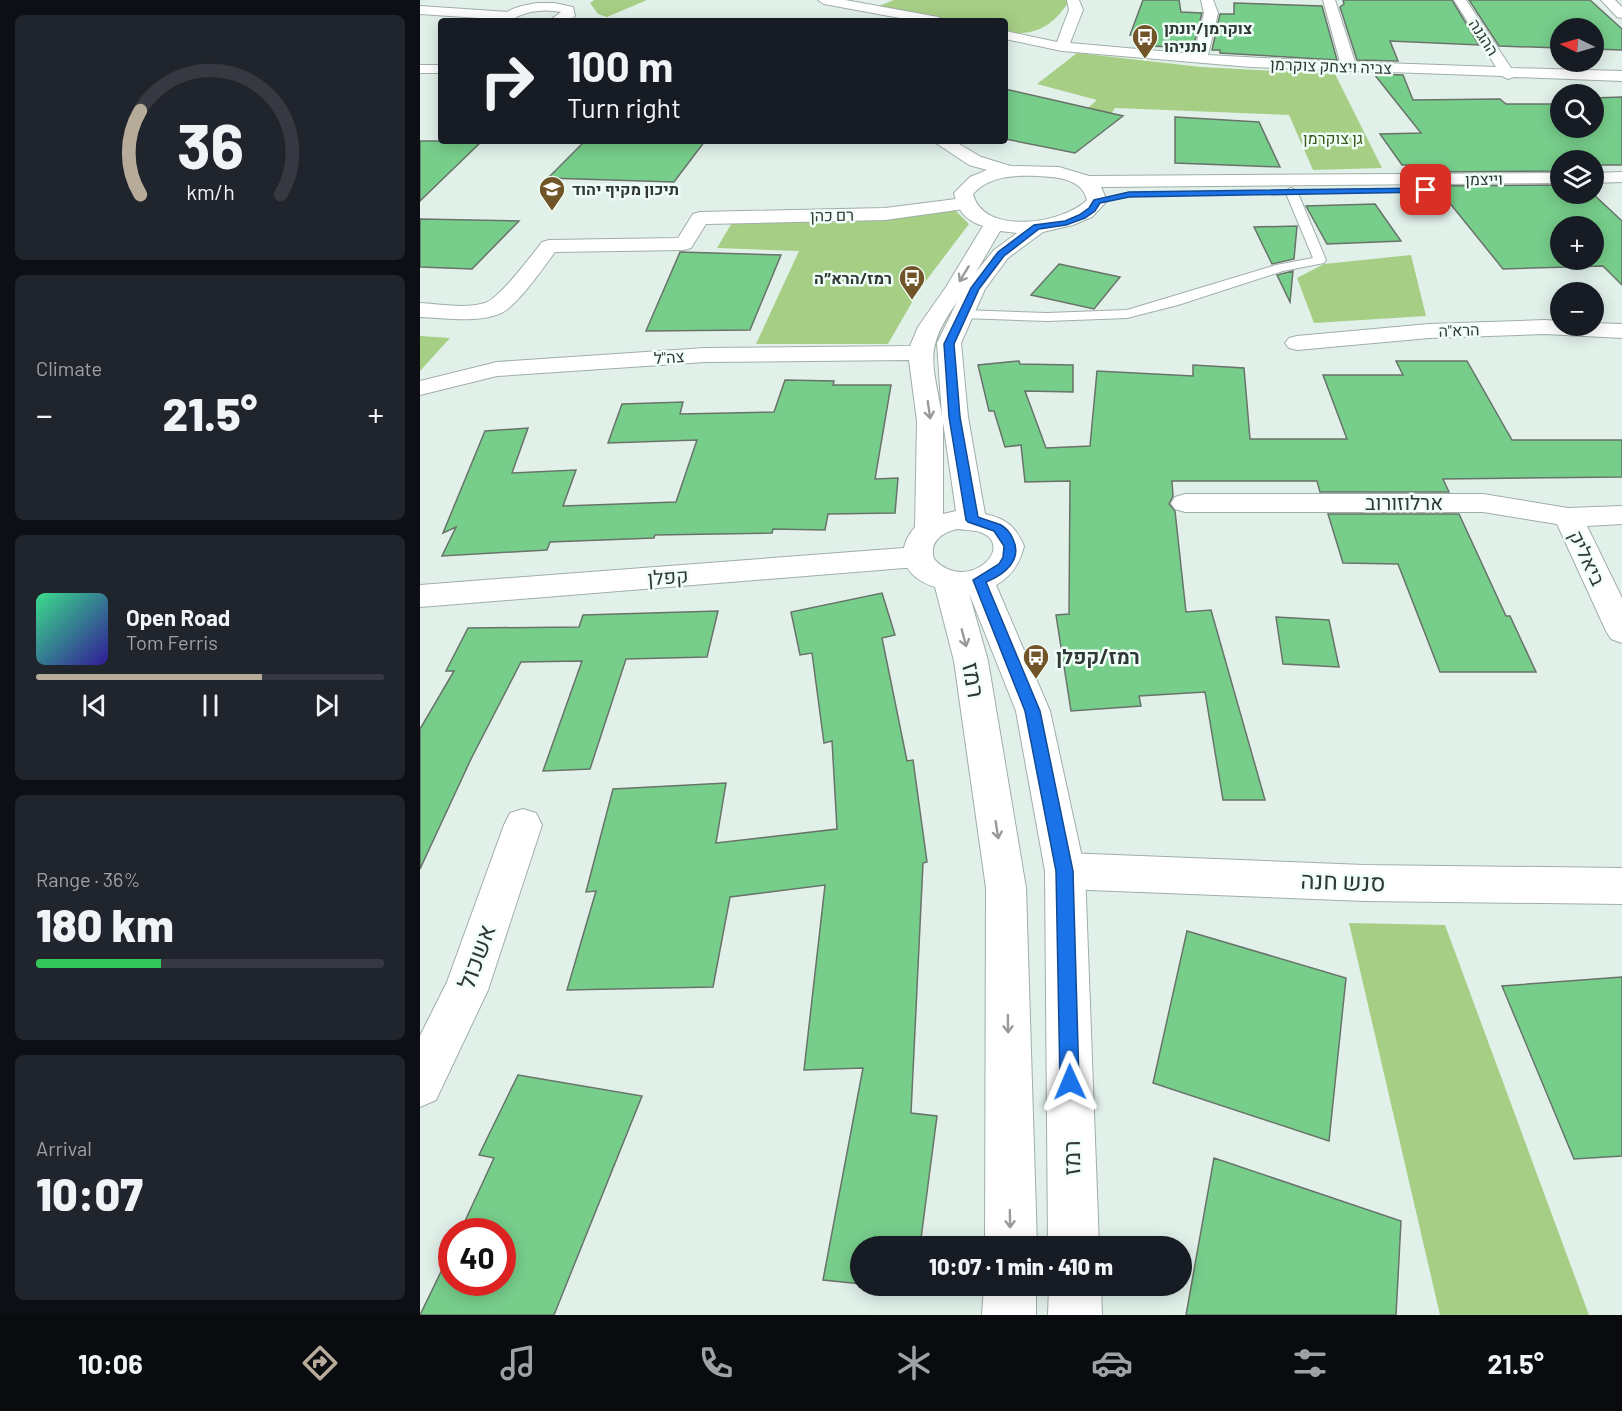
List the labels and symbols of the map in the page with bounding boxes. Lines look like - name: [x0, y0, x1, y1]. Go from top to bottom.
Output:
- street label: ההגנה: [1466, 15, 1503, 59]
- place label: צוקרמן/יונתן נתניהו: [1164, 18, 1252, 55]
- north arrow: [1550, 18, 1604, 72]
- bus stop icon: צוקרמן/יונתן נתניהו: [1130, 22, 1160, 60]
- street label: צביה ויצחק צוקרמן: [1270, 54, 1392, 77]
- park label: גן צוקרמן: [1303, 128, 1363, 147]
- pin: [1400, 164, 1451, 215]
- street label: וייצמן: [1465, 169, 1503, 188]
- school or university icon: תיכון מקיף יהוד: [537, 174, 567, 212]
- place label: תיכון מקיף יהוד: [572, 179, 679, 198]
- street label: רם כהן: [810, 205, 854, 224]
- bus stop icon: רמז/הרא״ה: [897, 263, 927, 301]
- one-way arrow: [958, 265, 970, 282]
- place label: רמז/הרא״ה: [814, 268, 892, 287]
- street label: הרא"ה: [1438, 319, 1480, 340]
- street label: צה"ל: [653, 346, 685, 367]
- one-way arrow: [923, 400, 934, 420]
- street label: ארלוזורוב: [1365, 490, 1443, 514]
- street label: ביאליק: [1565, 526, 1611, 589]
- street label: קפלן: [647, 563, 689, 589]
- one-way arrow: [959, 628, 970, 647]
- bus stop icon: רמז/קפלן: [1021, 642, 1051, 680]
- place label: רמז/קפלן: [1056, 644, 1140, 668]
- street label: רמז: [957, 660, 992, 700]
- one-way arrow: [991, 820, 1002, 839]
- street label: סנש חנה: [1300, 865, 1386, 896]
- street label: אשכול: [451, 920, 501, 993]
- one-way arrow: [1002, 1014, 1014, 1034]
- position arrow: [1038, 1050, 1102, 1114]
- street label: רמז: [1056, 1140, 1085, 1176]
- one-way arrow: [1005, 1209, 1016, 1229]
- speed limit sign: 40: [438, 1218, 516, 1296]

